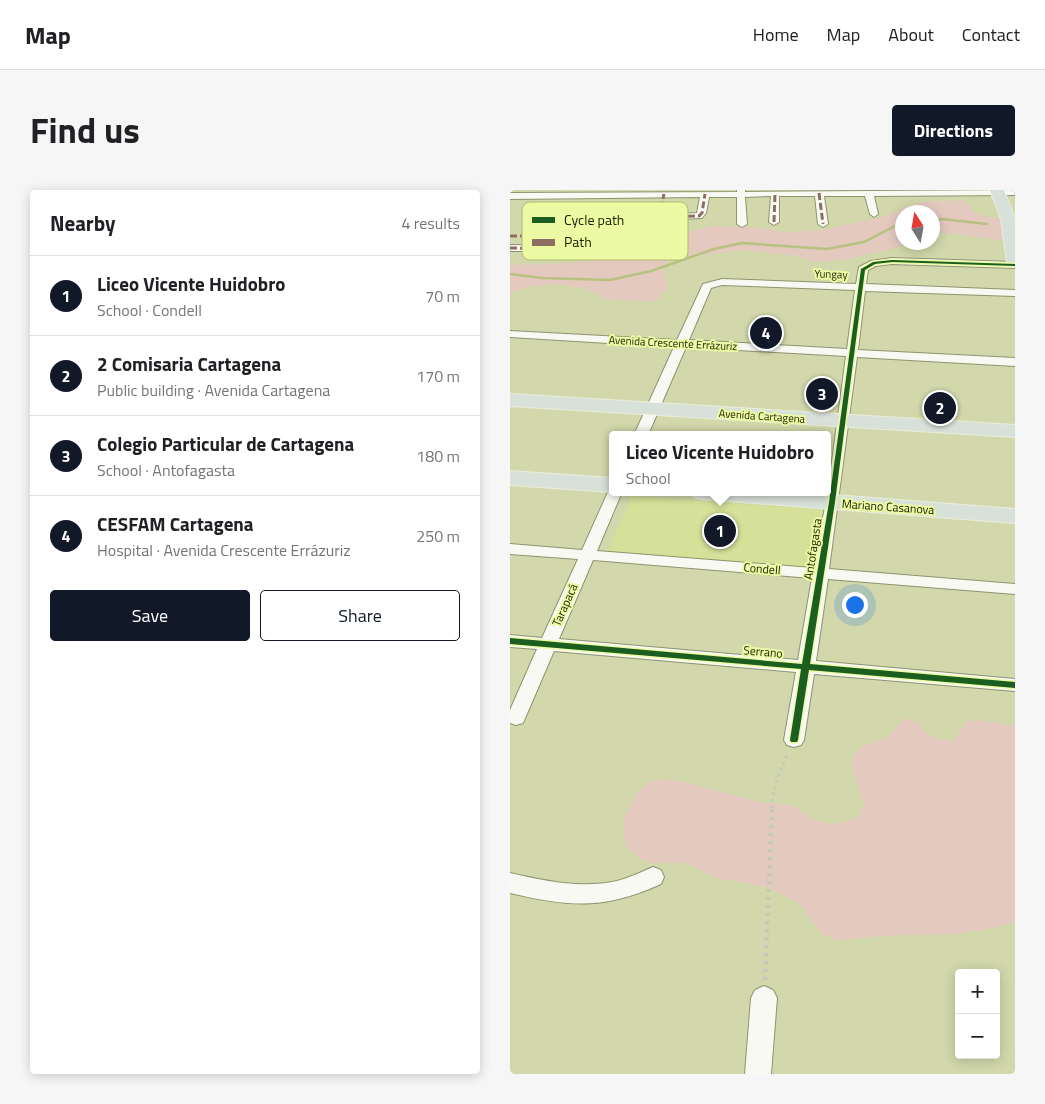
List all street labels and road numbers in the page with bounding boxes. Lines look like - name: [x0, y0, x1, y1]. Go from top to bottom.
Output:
- street label: Yungay: [814, 265, 849, 283]
- street label: Avenida Crescente Errázuriz: [608, 332, 738, 354]
- street label: Avenida Cartagena: [718, 405, 806, 427]
- street label: Mariano Casanova: [841, 494, 935, 519]
- street label: Antofagasta: [798, 517, 827, 581]
- street label: Condell: [743, 557, 781, 580]
- street label: Tarapacá: [547, 580, 582, 629]
- street label: Serrano: [742, 640, 784, 663]

